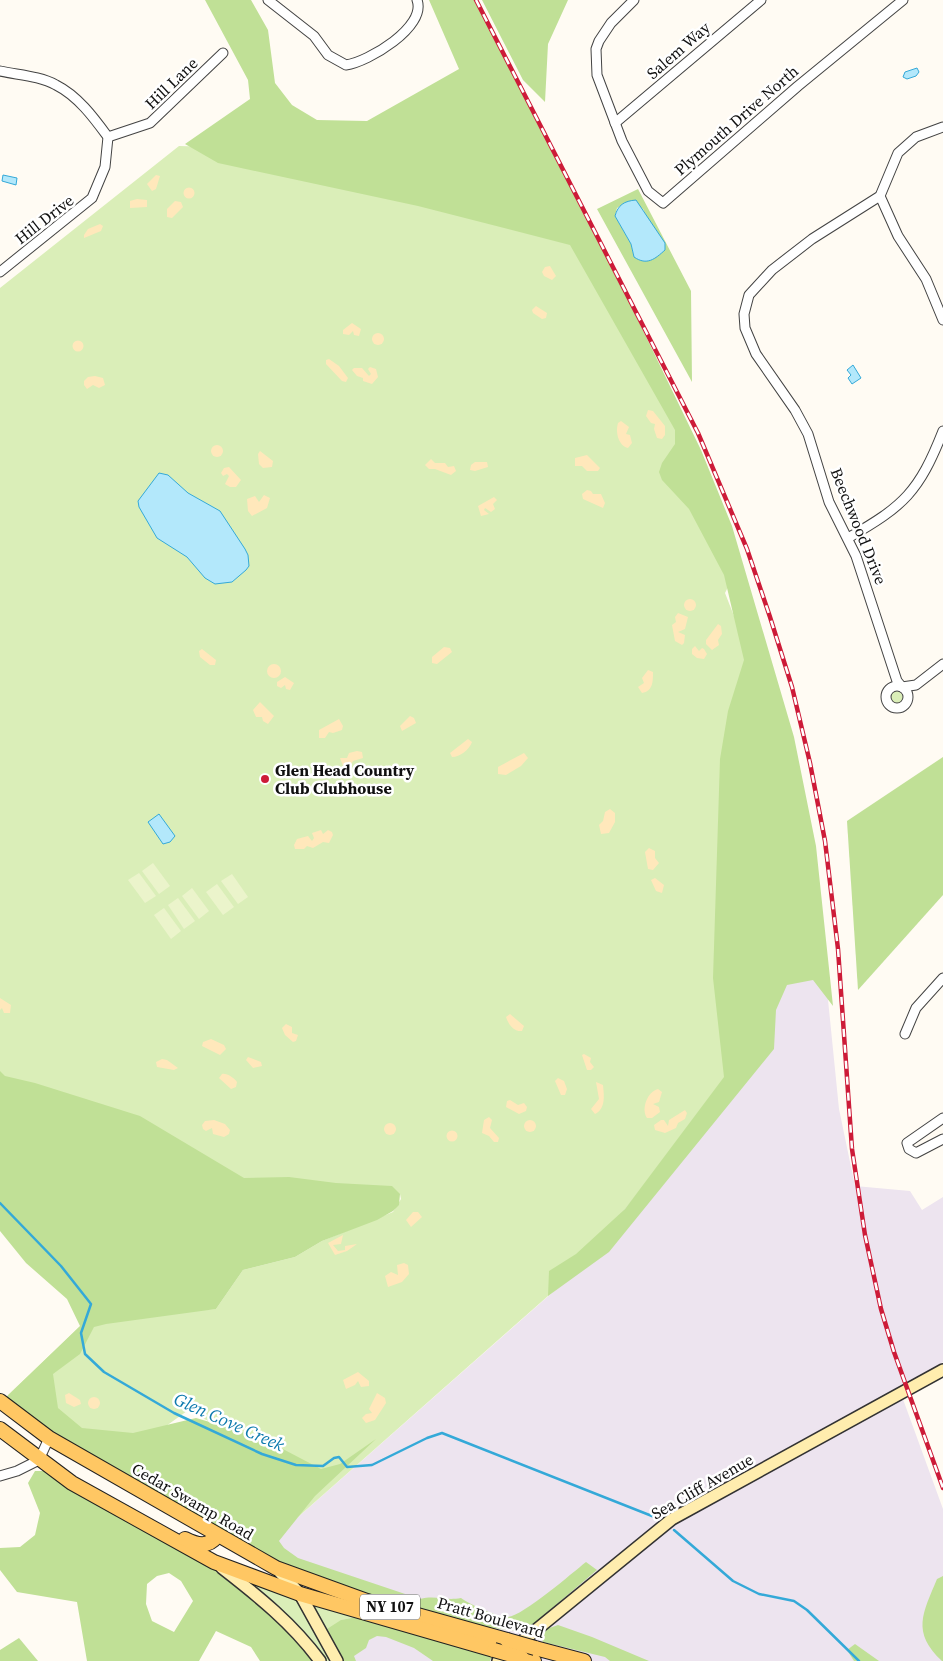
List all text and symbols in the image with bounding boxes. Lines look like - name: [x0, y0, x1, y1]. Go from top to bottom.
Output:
- street label: Salem Way: [642, 16, 715, 84]
- street label: Hill Lane: [140, 52, 202, 114]
- street label: Plymouth Drive North: [669, 60, 803, 180]
- street label: Hill Drive: [10, 189, 78, 249]
- street label: Beechwood Drive: [826, 464, 892, 588]
- place label: Glen Head Country Club Clubhouse: [275, 759, 415, 799]
- marker: Glen Head Country Club Clubhouse: [259, 773, 271, 785]
- water label: Glen Cove Creek: [170, 1386, 289, 1457]
- street label: Sea Cliff Avenue: [647, 1448, 757, 1524]
- street label: Cedar Swamp Road: [128, 1457, 258, 1545]
- street label: Pratt Boulevard: [435, 1591, 547, 1643]
- road number: NY 107: [360, 1594, 420, 1620]

